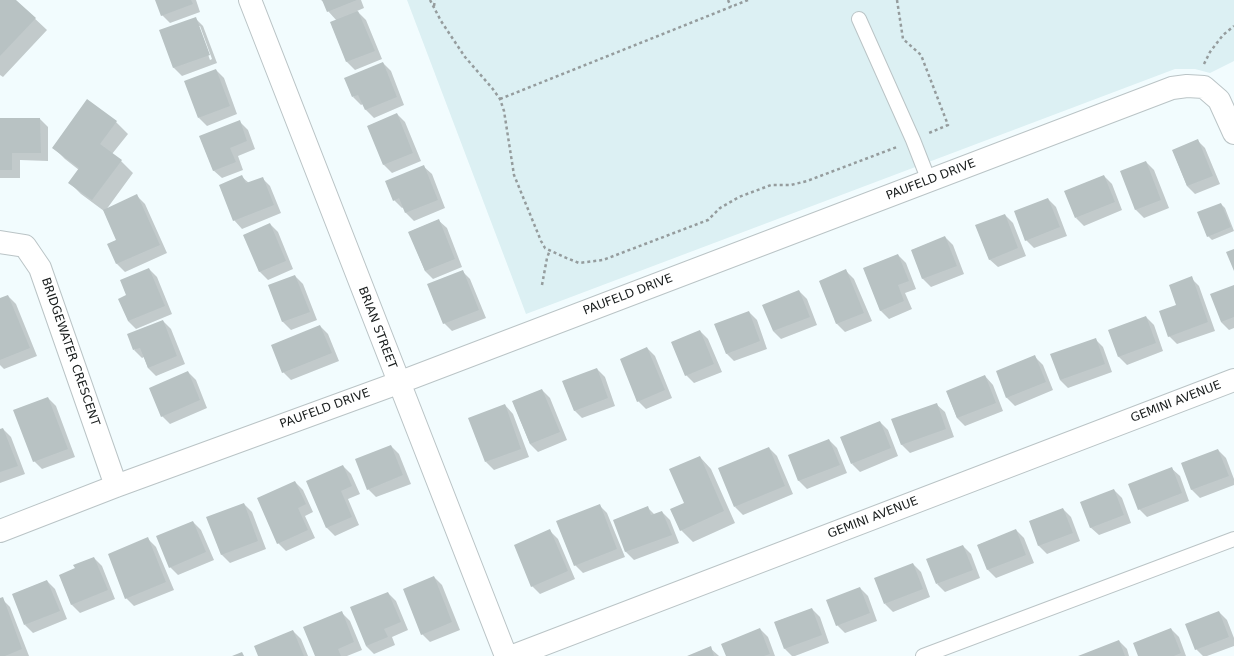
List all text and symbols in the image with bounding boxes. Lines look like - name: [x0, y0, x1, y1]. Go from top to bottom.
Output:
- street label: PAUFELD DRIVE: [884, 156, 978, 204]
- street label: PAUFELD DRIVE: [581, 271, 675, 319]
- street label: BRIDGEWATER CRESCENT: [38, 276, 102, 428]
- street label: BRIAN STREET: [355, 285, 399, 371]
- street label: GEMINI AVENUE: [1129, 378, 1223, 426]
- street label: PAUFELD DRIVE: [278, 386, 372, 432]
- street label: GEMINI AVENUE: [826, 494, 920, 542]

